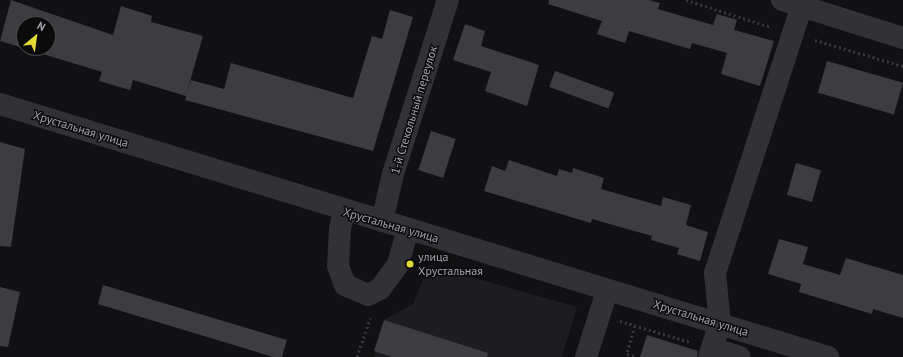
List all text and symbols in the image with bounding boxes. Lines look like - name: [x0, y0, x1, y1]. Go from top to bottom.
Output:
- north arrow: [16, 16, 56, 56]
- text: N: [35, 18, 48, 34]
- street label: 1-й Стекольный переулок: [388, 44, 440, 176]
- street label: Хрустальная улица: [32, 108, 130, 150]
- street label: Хрустальная улица: [342, 204, 440, 246]
- place label: улица Хрустальная: [418, 250, 483, 278]
- marker: улица Хрустальная: [405, 259, 415, 269]
- street label: Хрустальная улица: [652, 297, 750, 339]

